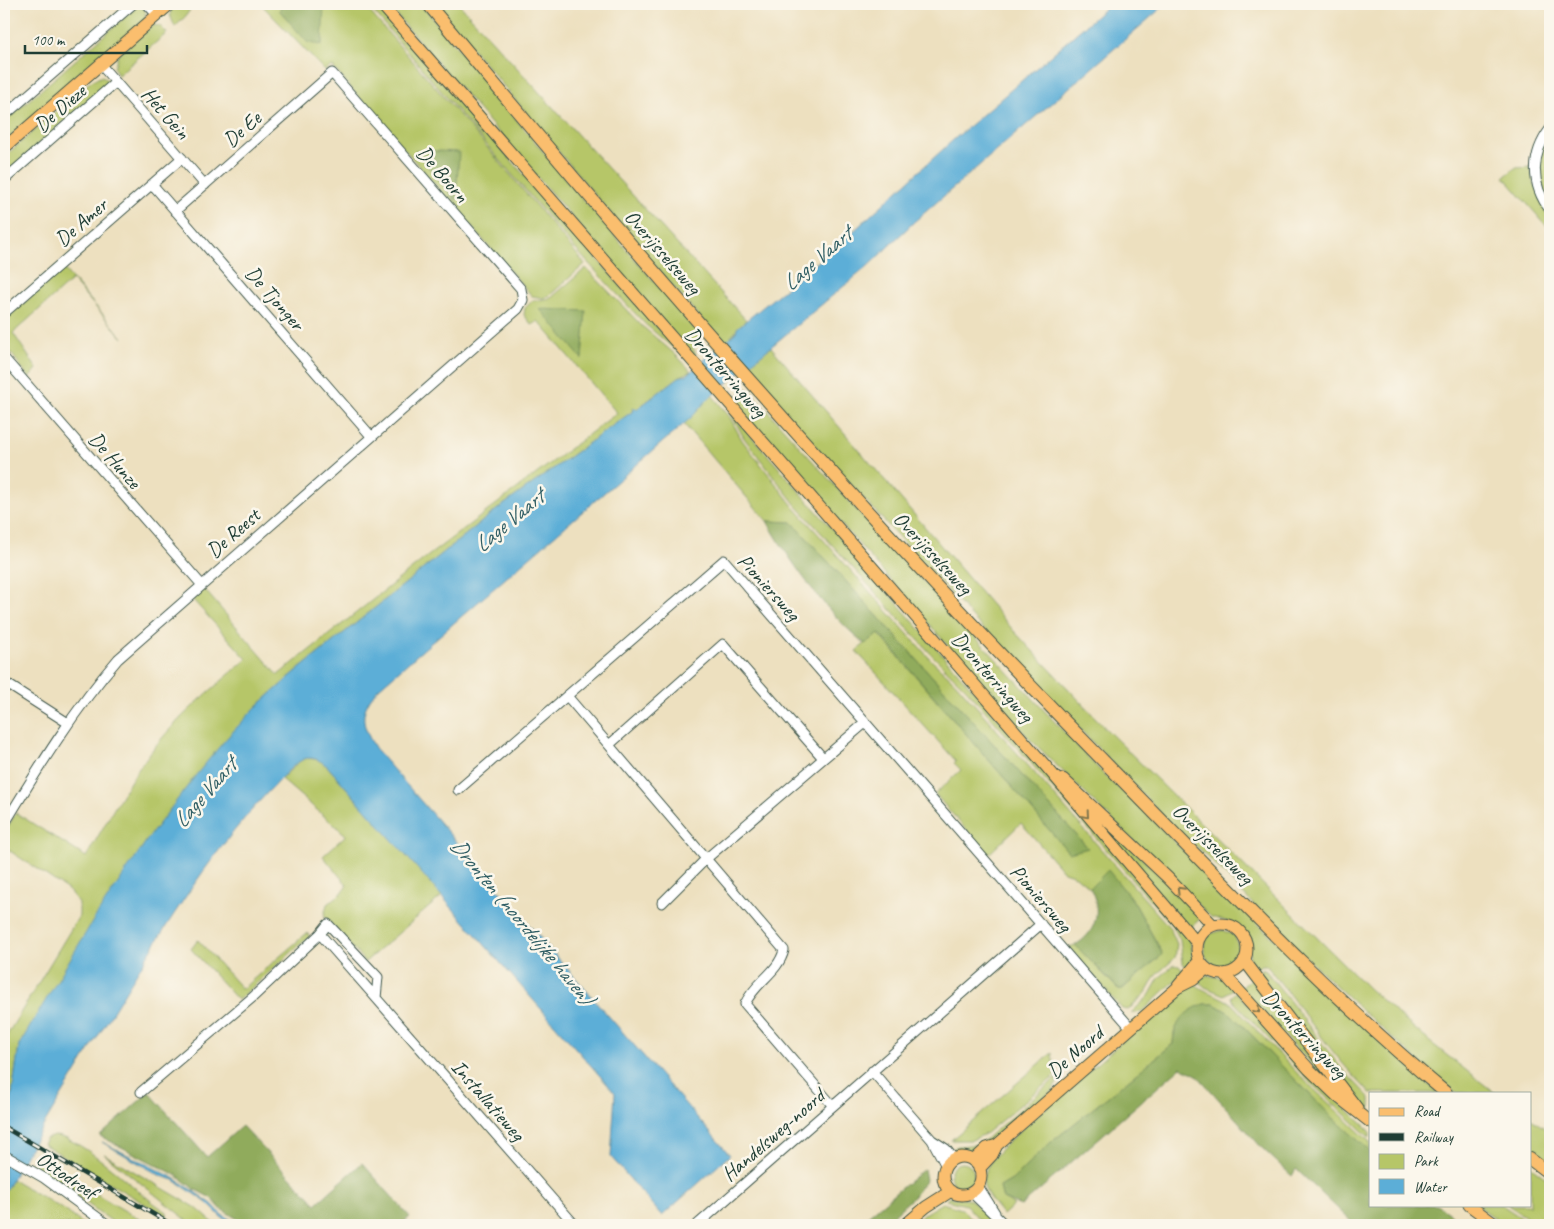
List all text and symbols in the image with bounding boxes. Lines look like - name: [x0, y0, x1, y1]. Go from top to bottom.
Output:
- scale bar: [25, 22, 148, 54]
- text: 100 m: [32, 31, 66, 50]
- street label: De Dieze: [29, 77, 93, 138]
- street label: Het Gein: [136, 81, 196, 145]
- street label: De Ee: [218, 105, 267, 153]
- street label: De Boorn: [411, 140, 475, 208]
- street label: De Amer: [49, 191, 114, 252]
- street label: Overijsselseweg: [619, 204, 708, 301]
- water label: Lage Vaart: [776, 217, 862, 297]
- street label: De Tjonger: [240, 260, 312, 337]
- street label: Dronterringweg: [680, 321, 773, 424]
- street label: De Hunze: [83, 426, 147, 495]
- water label: Lage Vaart: [468, 480, 554, 558]
- street label: De Reest: [201, 501, 267, 563]
- street label: Overijsselseweg: [888, 506, 979, 601]
- street label: Pioniersweg: [732, 548, 807, 627]
- street label: Dronterringweg: [947, 626, 1040, 729]
- water label: Lage Vaart: [167, 748, 247, 834]
- street label: Overijsselseweg: [1167, 798, 1260, 891]
- one-way arrow: [1080, 809, 1089, 818]
- water label: Dronten (noordelijke haven): [444, 832, 603, 1013]
- street label: Pioniersweg: [1005, 859, 1079, 938]
- one-way arrow: [1176, 887, 1185, 896]
- street label: Dronterringweg: [1257, 984, 1354, 1085]
- one-way arrow: [1251, 1005, 1260, 1014]
- street label: De Noord: [1041, 1018, 1112, 1084]
- street label: Installatieweg: [446, 1054, 531, 1147]
- street label: Handelsweg-noord: [716, 1081, 832, 1187]
- legend: [1369, 1092, 1532, 1206]
- text: Road: [1414, 1102, 1441, 1121]
- text: Railway: [1414, 1128, 1455, 1147]
- street label: Ottodreef: [32, 1145, 106, 1207]
- text: Park: [1414, 1152, 1439, 1171]
- text: Water: [1414, 1178, 1448, 1197]

